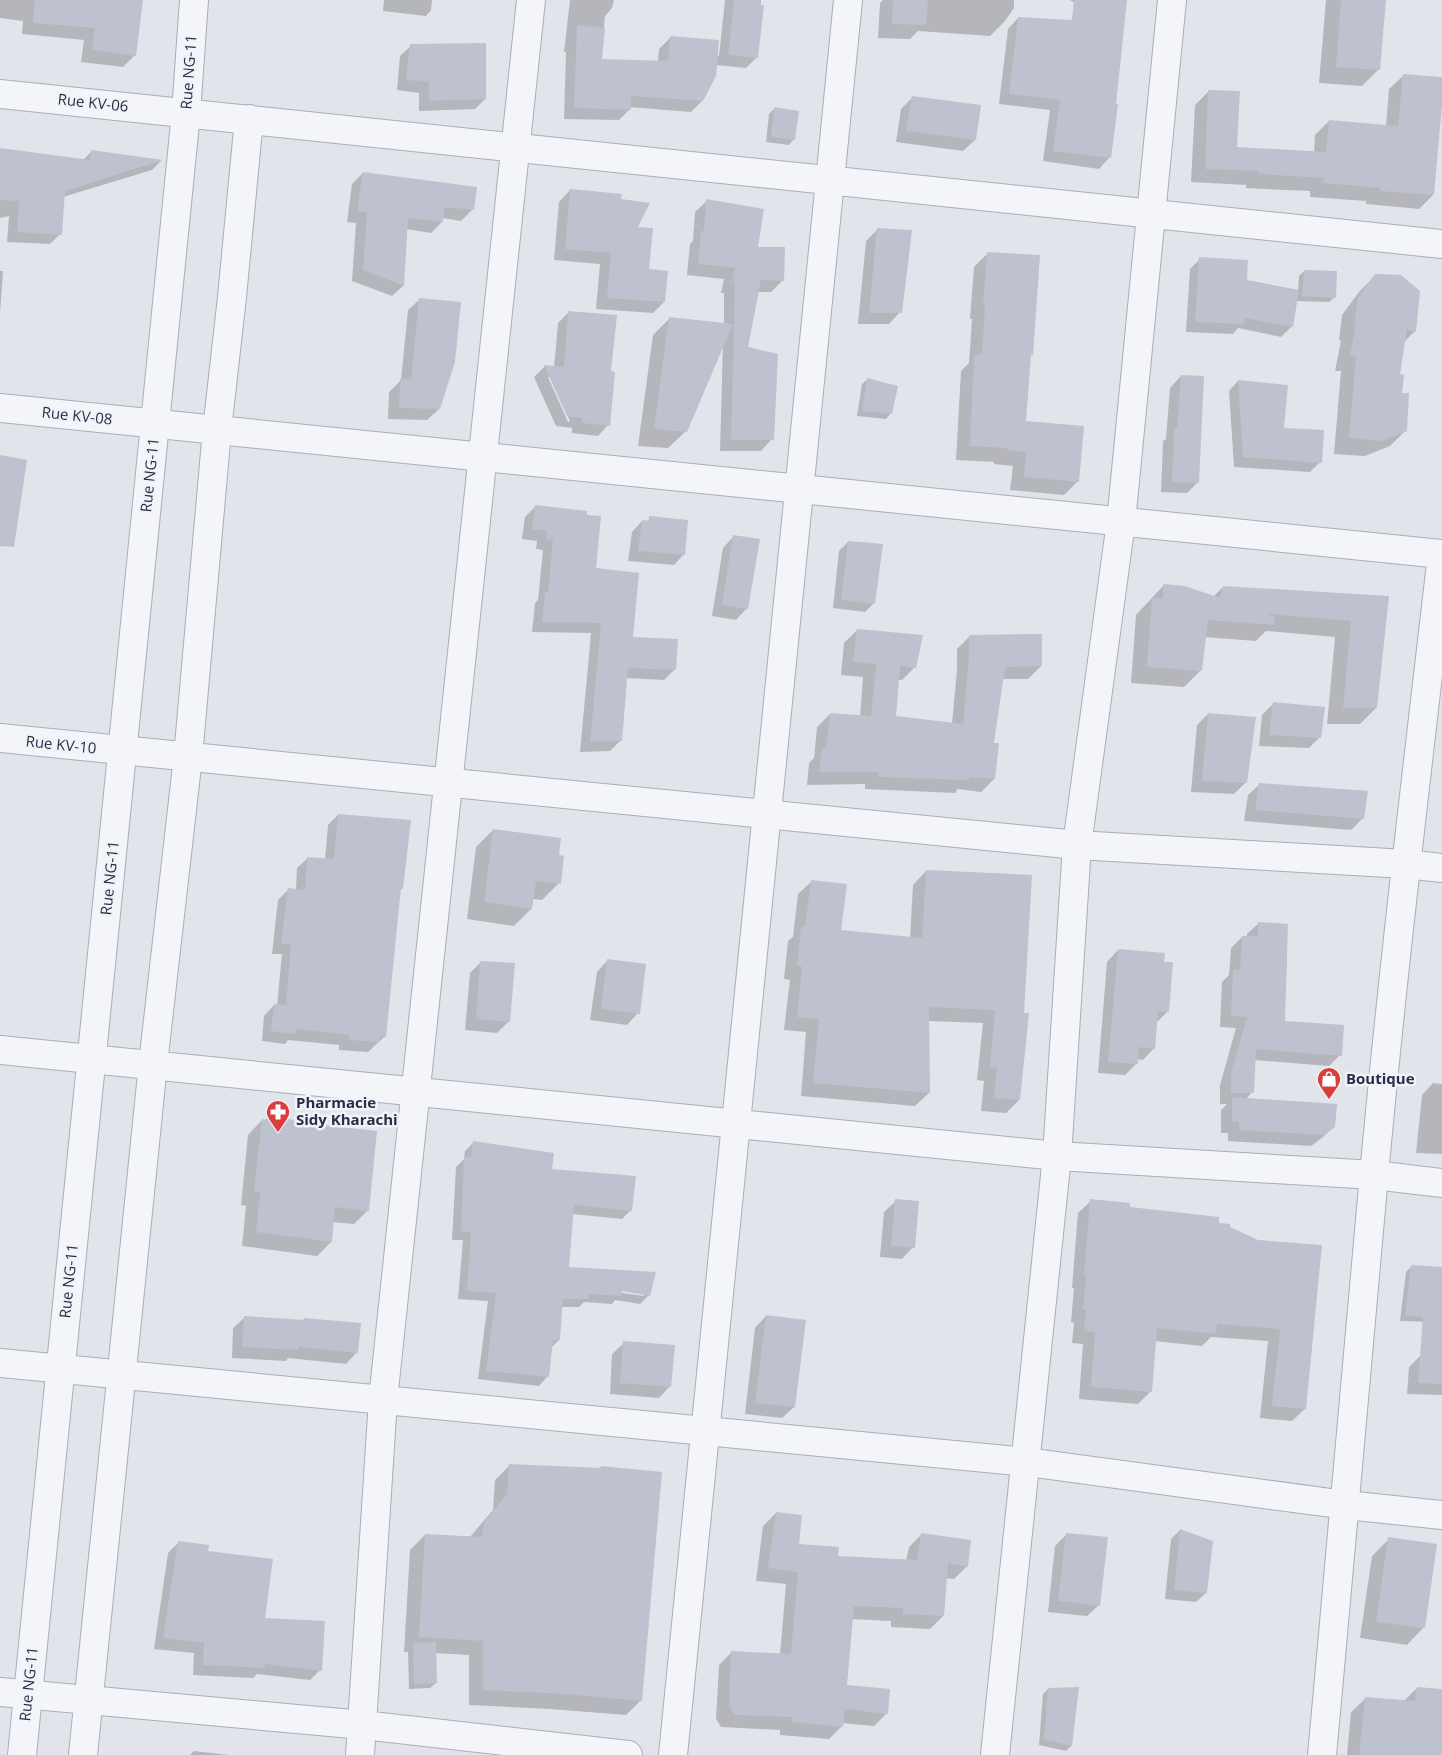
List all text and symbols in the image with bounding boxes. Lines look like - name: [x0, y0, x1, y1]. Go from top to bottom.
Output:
- street label: Rue NG-11: [175, 34, 201, 110]
- street label: Rue KV-06: [57, 88, 129, 116]
- street label: Rue KV-08: [41, 401, 113, 429]
- street label: Rue NG-11: [135, 437, 163, 513]
- street label: Rue KV-10: [25, 730, 97, 758]
- street label: Rue NG-11: [95, 840, 123, 916]
- shop icon: Boutique: [1316, 1066, 1342, 1100]
- place label: Boutique: [1346, 1068, 1415, 1088]
- place label: Pharmacie Sidy Kharachi: [296, 1092, 398, 1129]
- pharmacy icon: Pharmacie Sidy Kharachi: [265, 1099, 291, 1133]
- street label: Rue NG-11: [54, 1243, 82, 1319]
- street label: Rue NG-11: [14, 1646, 42, 1722]

